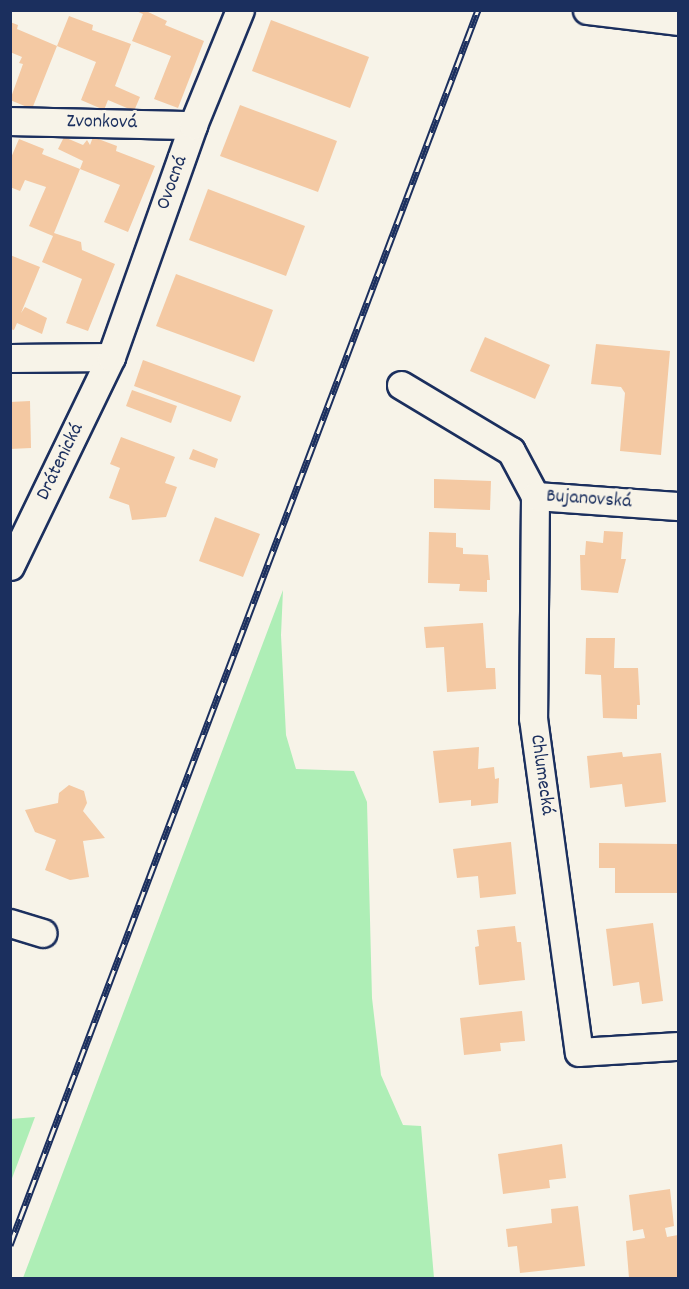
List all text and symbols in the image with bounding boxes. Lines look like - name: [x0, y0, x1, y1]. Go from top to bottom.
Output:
- street label: Zvonková: [66, 110, 138, 136]
- street label: Ovocná: [152, 153, 194, 213]
- street label: Drátenická: [32, 419, 90, 505]
- street label: Bujanovská: [545, 485, 633, 515]
- street label: Chlumecká: [523, 733, 559, 817]

